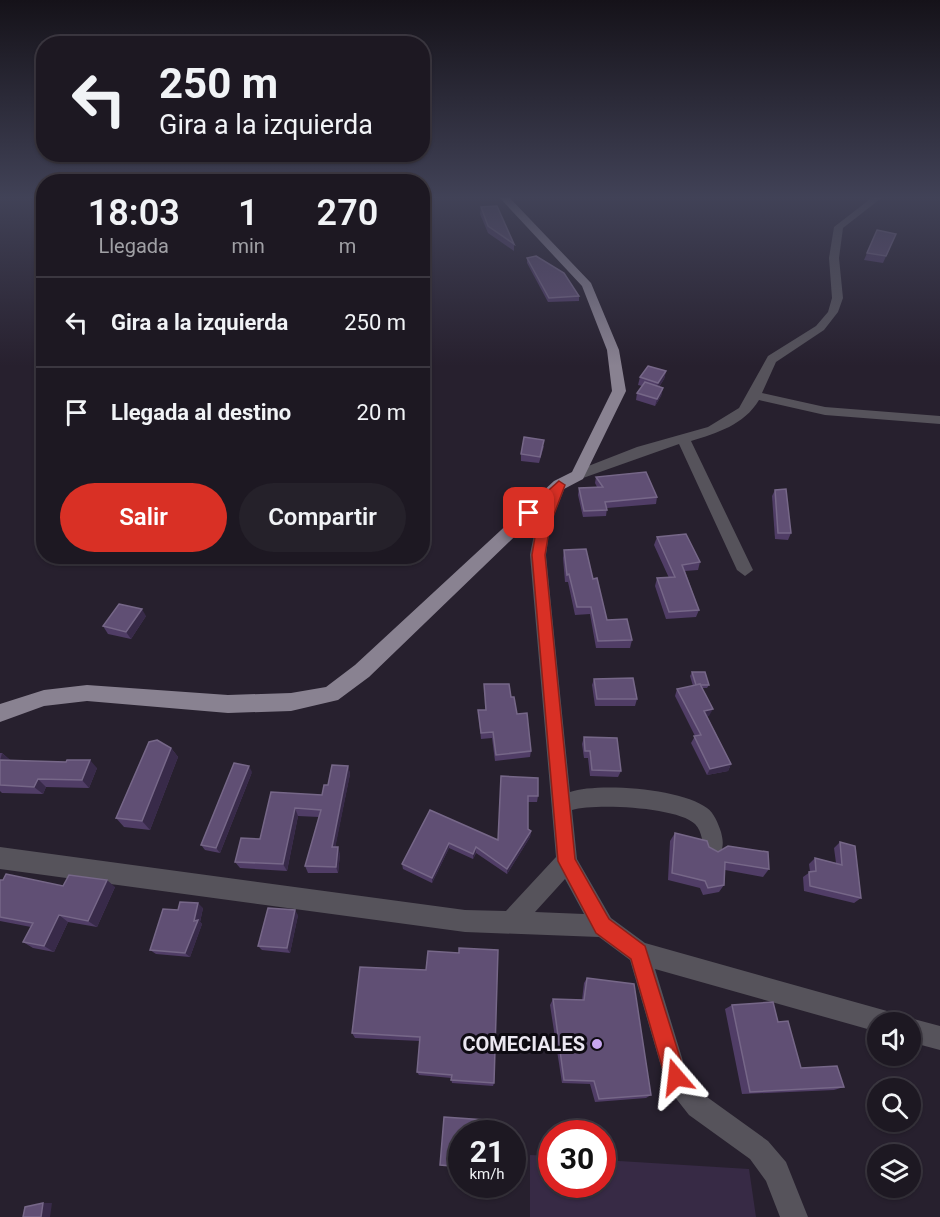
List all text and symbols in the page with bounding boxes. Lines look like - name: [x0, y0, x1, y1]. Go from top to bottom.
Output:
- text: 250 m: [159, 59, 278, 108]
- icon: left: [60, 60, 138, 138]
- text: Gira a la izquierda: [159, 109, 373, 141]
- text: 18:03: [88, 192, 180, 234]
- text: 1: [238, 192, 258, 234]
- text: 270: [317, 192, 378, 234]
- text: Llegada: [98, 234, 169, 258]
- text: min: [231, 234, 265, 258]
- text: m: [339, 234, 356, 258]
- icon: left: [60, 306, 93, 339]
- text: Gira a la izquierda: [111, 310, 288, 335]
- text: 250 m: [344, 310, 406, 335]
- icon: arrive: [60, 396, 93, 429]
- text: Llegada al destino: [111, 400, 291, 425]
- text: 20 m: [357, 400, 406, 425]
- button: Salir: [60, 483, 227, 552]
- button: Compartir: [239, 483, 406, 552]
- pin: [503, 487, 554, 538]
- icon: arrive: [512, 496, 545, 529]
- map controls: [867, 1012, 921, 1198]
- button: sound: [867, 1012, 921, 1066]
- place label: COMECIALES: [462, 1032, 585, 1056]
- marker: COMECIALES: [590, 1037, 604, 1051]
- position arrow: [644, 1045, 708, 1109]
- button: search: [867, 1078, 921, 1132]
- speed limit sign: 30: [538, 1120, 616, 1198]
- text: 21: [470, 1134, 504, 1169]
- button: layers: [867, 1144, 921, 1198]
- text: km/h: [469, 1165, 505, 1183]

